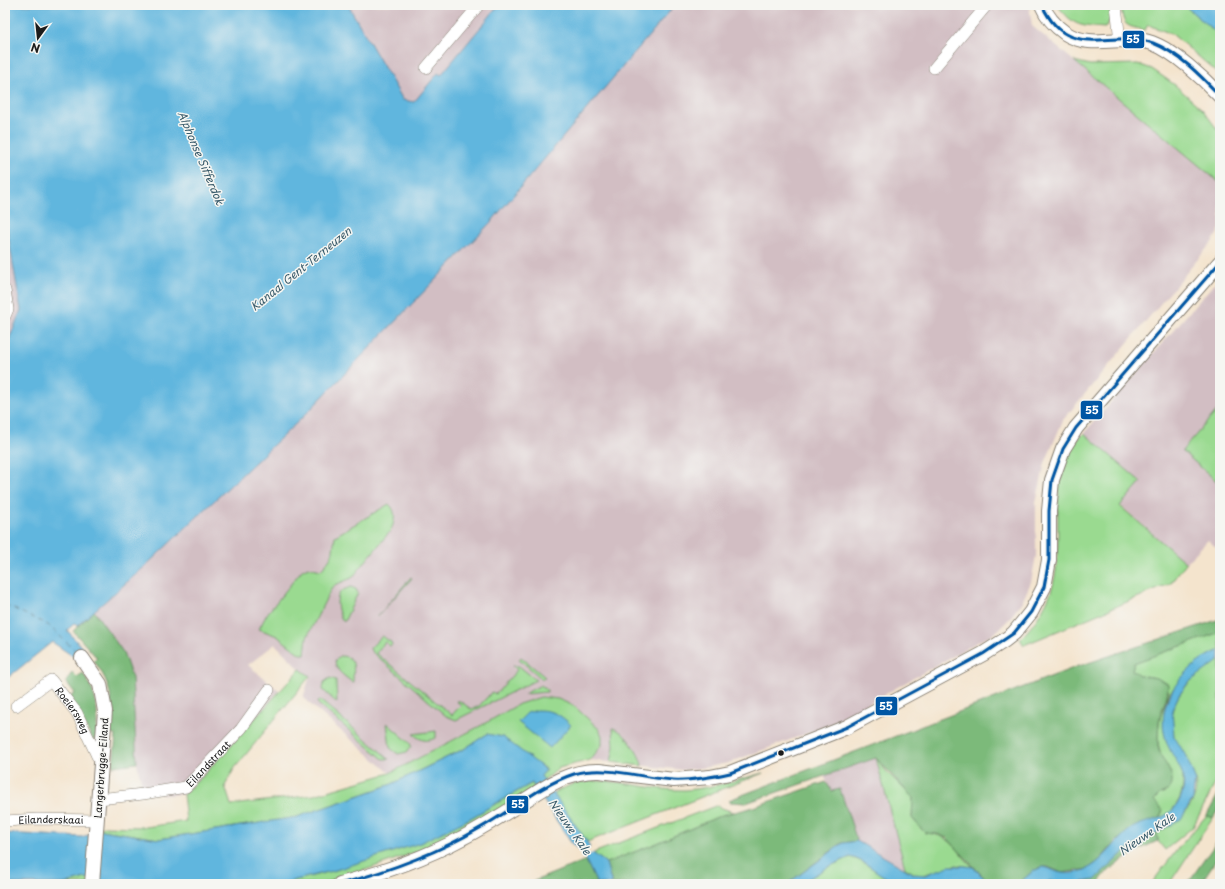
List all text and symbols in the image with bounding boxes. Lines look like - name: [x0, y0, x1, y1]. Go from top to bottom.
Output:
- north arrow: [18, 18, 58, 58]
- line badge: 55: [1122, 30, 1145, 49]
- text: 55: [1126, 30, 1140, 47]
- text: N: [29, 39, 42, 57]
- water label: Alphonse Sifferdok: [174, 108, 229, 208]
- water label: Kanaal Gent-Terneuzen: [247, 222, 356, 315]
- line badge: 55: [1080, 400, 1103, 420]
- text: 55: [1085, 401, 1099, 418]
- street label: Roeiersweg: [52, 683, 94, 736]
- line badge: 55: [875, 696, 898, 716]
- text: 55: [879, 697, 893, 714]
- street label: Langerbrugge-Eiland: [89, 717, 112, 819]
- street label: Eilandstraat: [182, 737, 234, 790]
- unlabelled marker: [776, 748, 786, 758]
- line badge: 55: [506, 795, 529, 814]
- text: 55: [511, 795, 525, 812]
- water label: Nieuwe Kale: [545, 795, 597, 859]
- water label: Nieuwe Kale: [1115, 807, 1179, 859]
- street label: Eilanderskaai: [18, 811, 84, 827]

